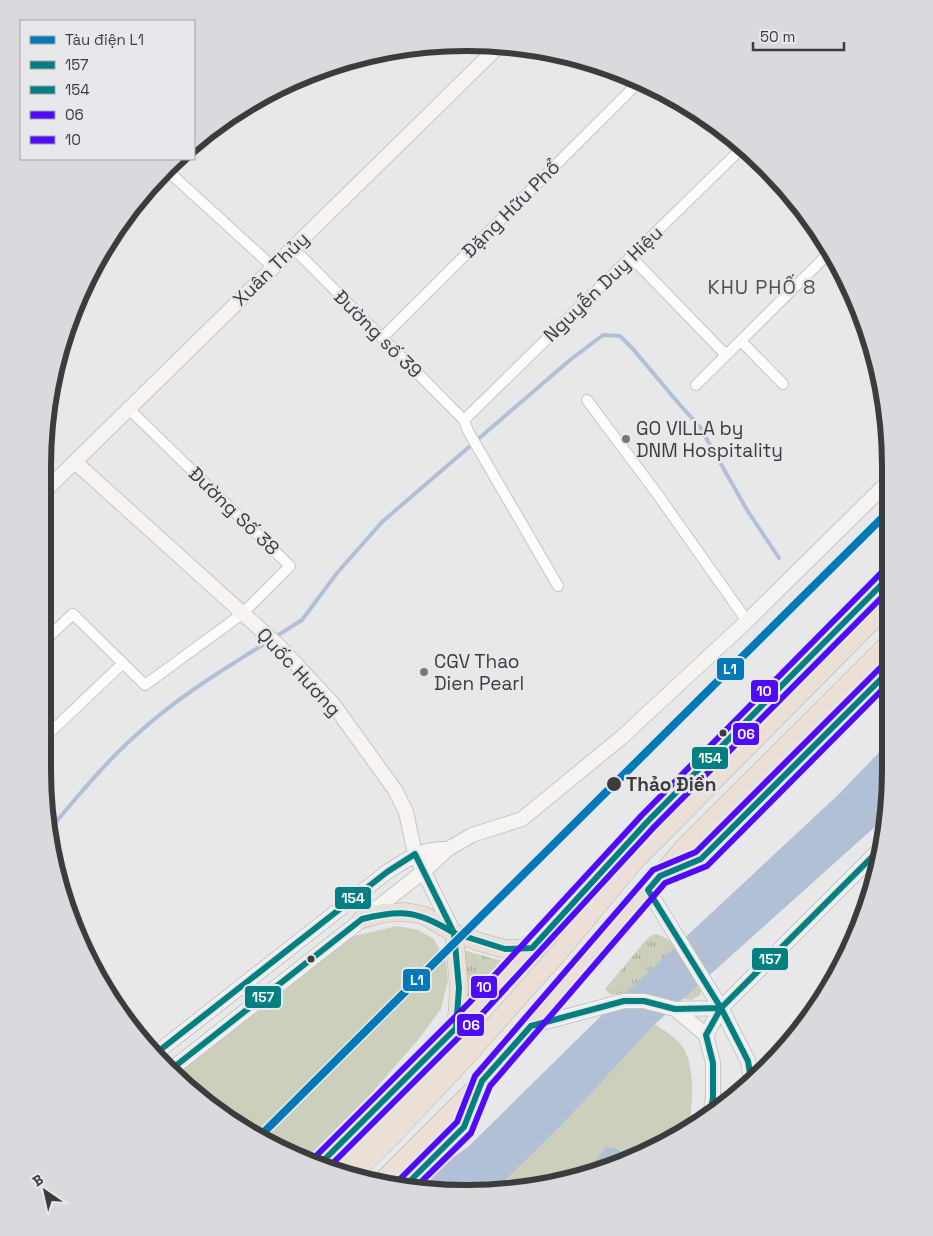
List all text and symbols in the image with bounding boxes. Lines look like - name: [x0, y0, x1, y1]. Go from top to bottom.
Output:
- legend: [20, 20, 195, 160]
- scale bar: [753, 20, 844, 52]
- text: 50 m: [760, 27, 795, 46]
- text: Tàu điện L1: [65, 30, 144, 49]
- text: 157: [65, 55, 89, 74]
- text: 154: [65, 80, 90, 99]
- text: 06: [65, 105, 84, 124]
- text: 10: [65, 130, 81, 149]
- street label: Đặng Hữu Phổ: [457, 155, 565, 263]
- street label: Nguyễn Duy Hiệu: [538, 221, 668, 347]
- street label: Xuân Thủy: [228, 227, 314, 311]
- district label: KHU PHỐ 8: [708, 274, 816, 300]
- street label: Đường số 39: [328, 284, 428, 384]
- place label: GO VILLA by DNM Hospitality: [636, 416, 783, 463]
- marker: GO VILLA by DNM Hospitality: [620, 433, 632, 445]
- street label: Đường Số 38: [183, 461, 285, 561]
- street label: Quốc Hương: [251, 622, 347, 722]
- place label: CGV Thao Dien Pearl: [434, 649, 524, 696]
- line badge: L1: [716, 657, 745, 681]
- text: L1: [723, 660, 737, 678]
- marker: CGV Thao Dien Pearl: [418, 666, 430, 678]
- line badge: 10: [750, 679, 779, 703]
- text: 10: [756, 682, 772, 700]
- line badge: 06: [732, 722, 760, 746]
- text: 06: [737, 725, 755, 743]
- unlabelled marker: [718, 728, 728, 738]
- line badge: 154: [691, 746, 729, 770]
- text: 154: [698, 749, 722, 767]
- place label: Thảo Điền: [626, 772, 717, 797]
- marker: Thảo Điền: [605, 775, 623, 793]
- line badge: 154: [334, 886, 372, 910]
- text: 154: [341, 889, 365, 907]
- line badge: 157: [751, 947, 789, 971]
- text: 157: [759, 950, 781, 968]
- unlabelled marker: [306, 954, 316, 964]
- line badge: L1: [402, 968, 431, 992]
- text: L1: [410, 971, 424, 989]
- line badge: 10: [470, 975, 498, 999]
- text: 10: [476, 978, 492, 996]
- line badge: 157: [244, 985, 282, 1009]
- text: 157: [252, 988, 274, 1006]
- line badge: 06: [456, 1013, 485, 1037]
- text: 06: [462, 1016, 480, 1034]
- north arrow: [20, 1166, 70, 1216]
- text: B: [29, 1170, 47, 1190]

